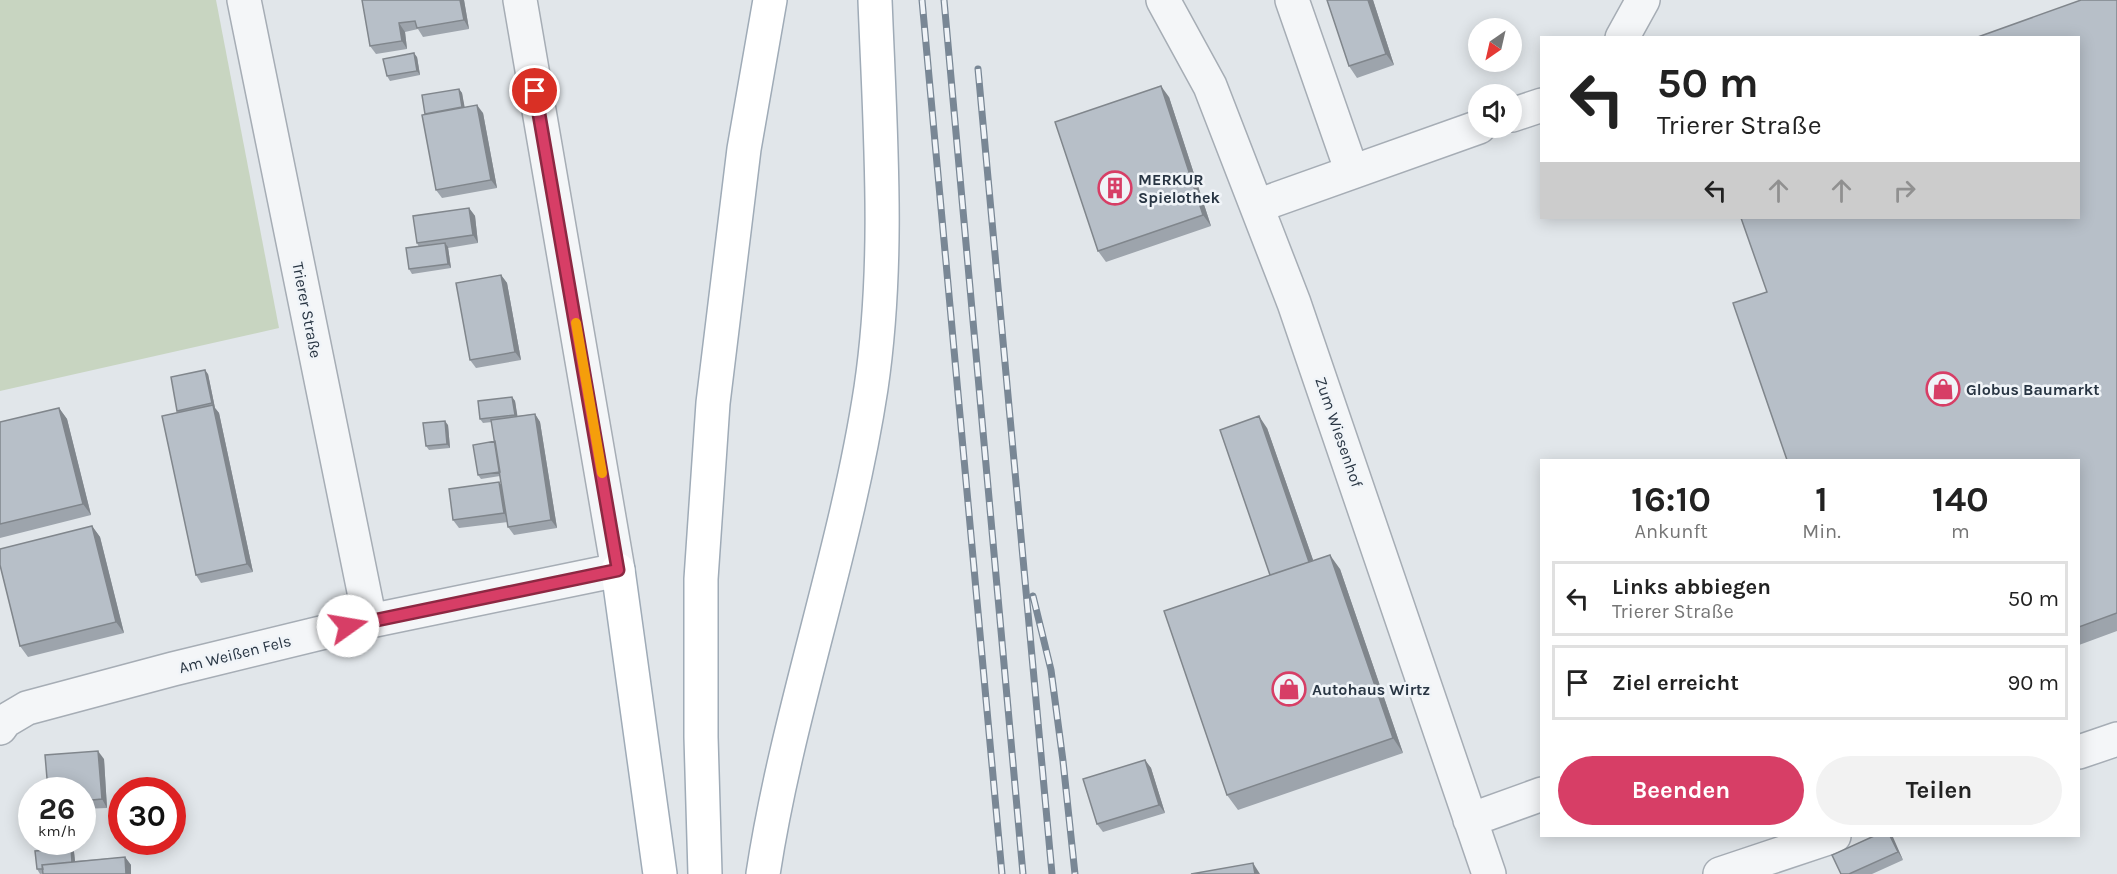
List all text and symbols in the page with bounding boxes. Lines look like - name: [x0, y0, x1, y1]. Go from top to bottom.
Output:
- north arrow: [1468, 18, 1522, 72]
- map controls: [1468, 18, 1522, 138]
- text: 50 m: [1657, 58, 1759, 108]
- icon: left: [1558, 60, 1636, 138]
- pin: [509, 65, 560, 116]
- icon: arrive: [518, 74, 551, 107]
- button: sound: [1468, 84, 1522, 138]
- text: Trierer Straße: [1657, 109, 1822, 141]
- building icon: MERKUR Spielothek: [1097, 170, 1133, 206]
- place label: MERKUR Spielothek: [1138, 170, 1220, 207]
- icon: left: [1699, 174, 1732, 207]
- icon: ahead: [1762, 174, 1795, 207]
- icon: ahead: [1825, 174, 1858, 207]
- icon: right: [1888, 174, 1921, 207]
- street label: Trierer Straße: [288, 260, 326, 360]
- shop icon: Globus Baumarkt: [1925, 371, 1961, 407]
- street label: Zum Wiesenhof: [1311, 374, 1367, 490]
- place label: Globus Baumarkt: [1966, 380, 2099, 399]
- text: 16:10: [1631, 478, 1711, 520]
- text: 1: [1815, 478, 1828, 520]
- text: 140: [1932, 478, 1989, 520]
- text: Ankunft: [1634, 520, 1708, 543]
- text: Min.: [1802, 520, 1841, 543]
- text: m: [1951, 520, 1970, 543]
- text: Links abbiegen: [1612, 574, 1771, 600]
- icon: left: [1561, 582, 1594, 615]
- text: 50 m: [2008, 586, 2059, 612]
- position arrow: [316, 594, 380, 658]
- text: Trierer Straße: [1612, 600, 1734, 623]
- street label: Am Weißen Fels: [177, 631, 293, 677]
- icon: arrive: [1561, 666, 1594, 699]
- text: Ziel erreicht: [1612, 670, 1739, 696]
- text: 90 m: [2007, 670, 2059, 696]
- shop icon: Autohaus Wirtz: [1271, 671, 1307, 707]
- place label: Autohaus Wirtz: [1312, 680, 1430, 699]
- button: Beenden: [1558, 756, 1804, 825]
- button: Teilen: [1816, 756, 2062, 825]
- speed limit sign: 30: [108, 777, 186, 855]
- text: 26: [39, 791, 75, 827]
- text: km/h: [38, 822, 76, 840]

